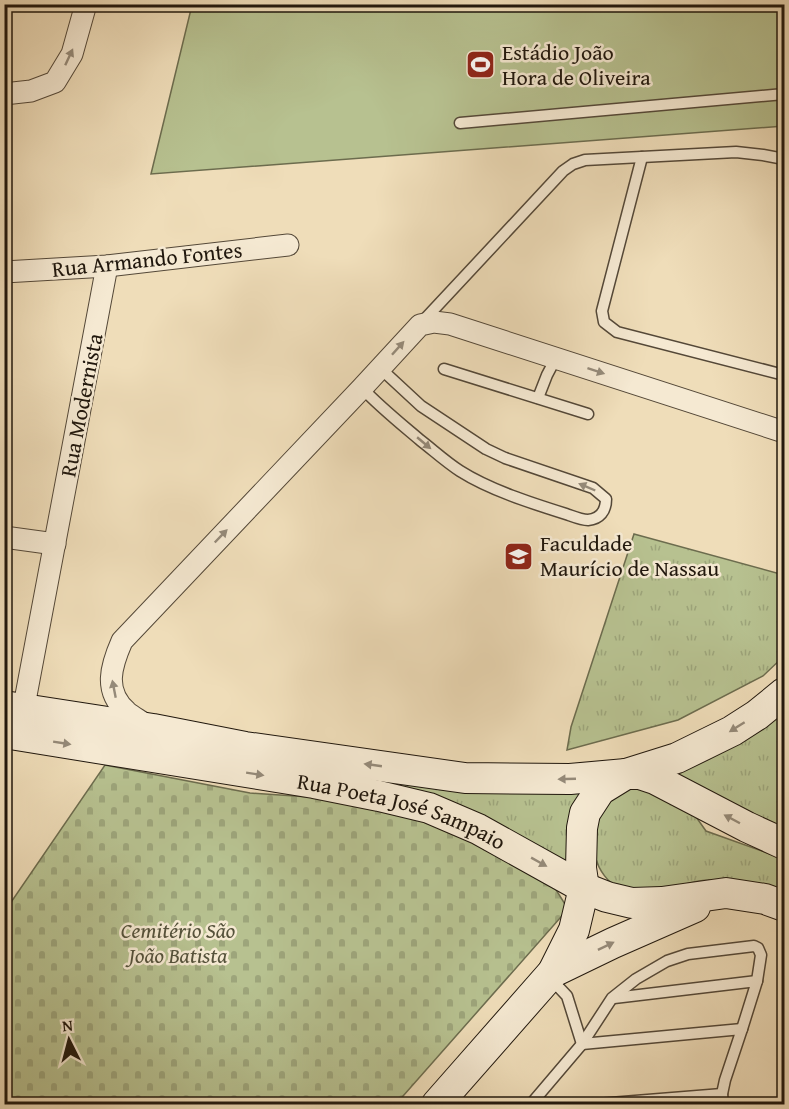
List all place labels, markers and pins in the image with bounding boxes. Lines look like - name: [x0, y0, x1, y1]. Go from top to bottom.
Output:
- place label: Estádio João Hora de Oliveira: [502, 36, 651, 93]
- sports icon: Estádio João Hora de Oliveira: [465, 49, 497, 81]
- place label: Faculdade Maurício de Nassau: [540, 527, 719, 584]
- school or university icon: Faculdade Maurício de Nassau: [503, 540, 535, 572]

